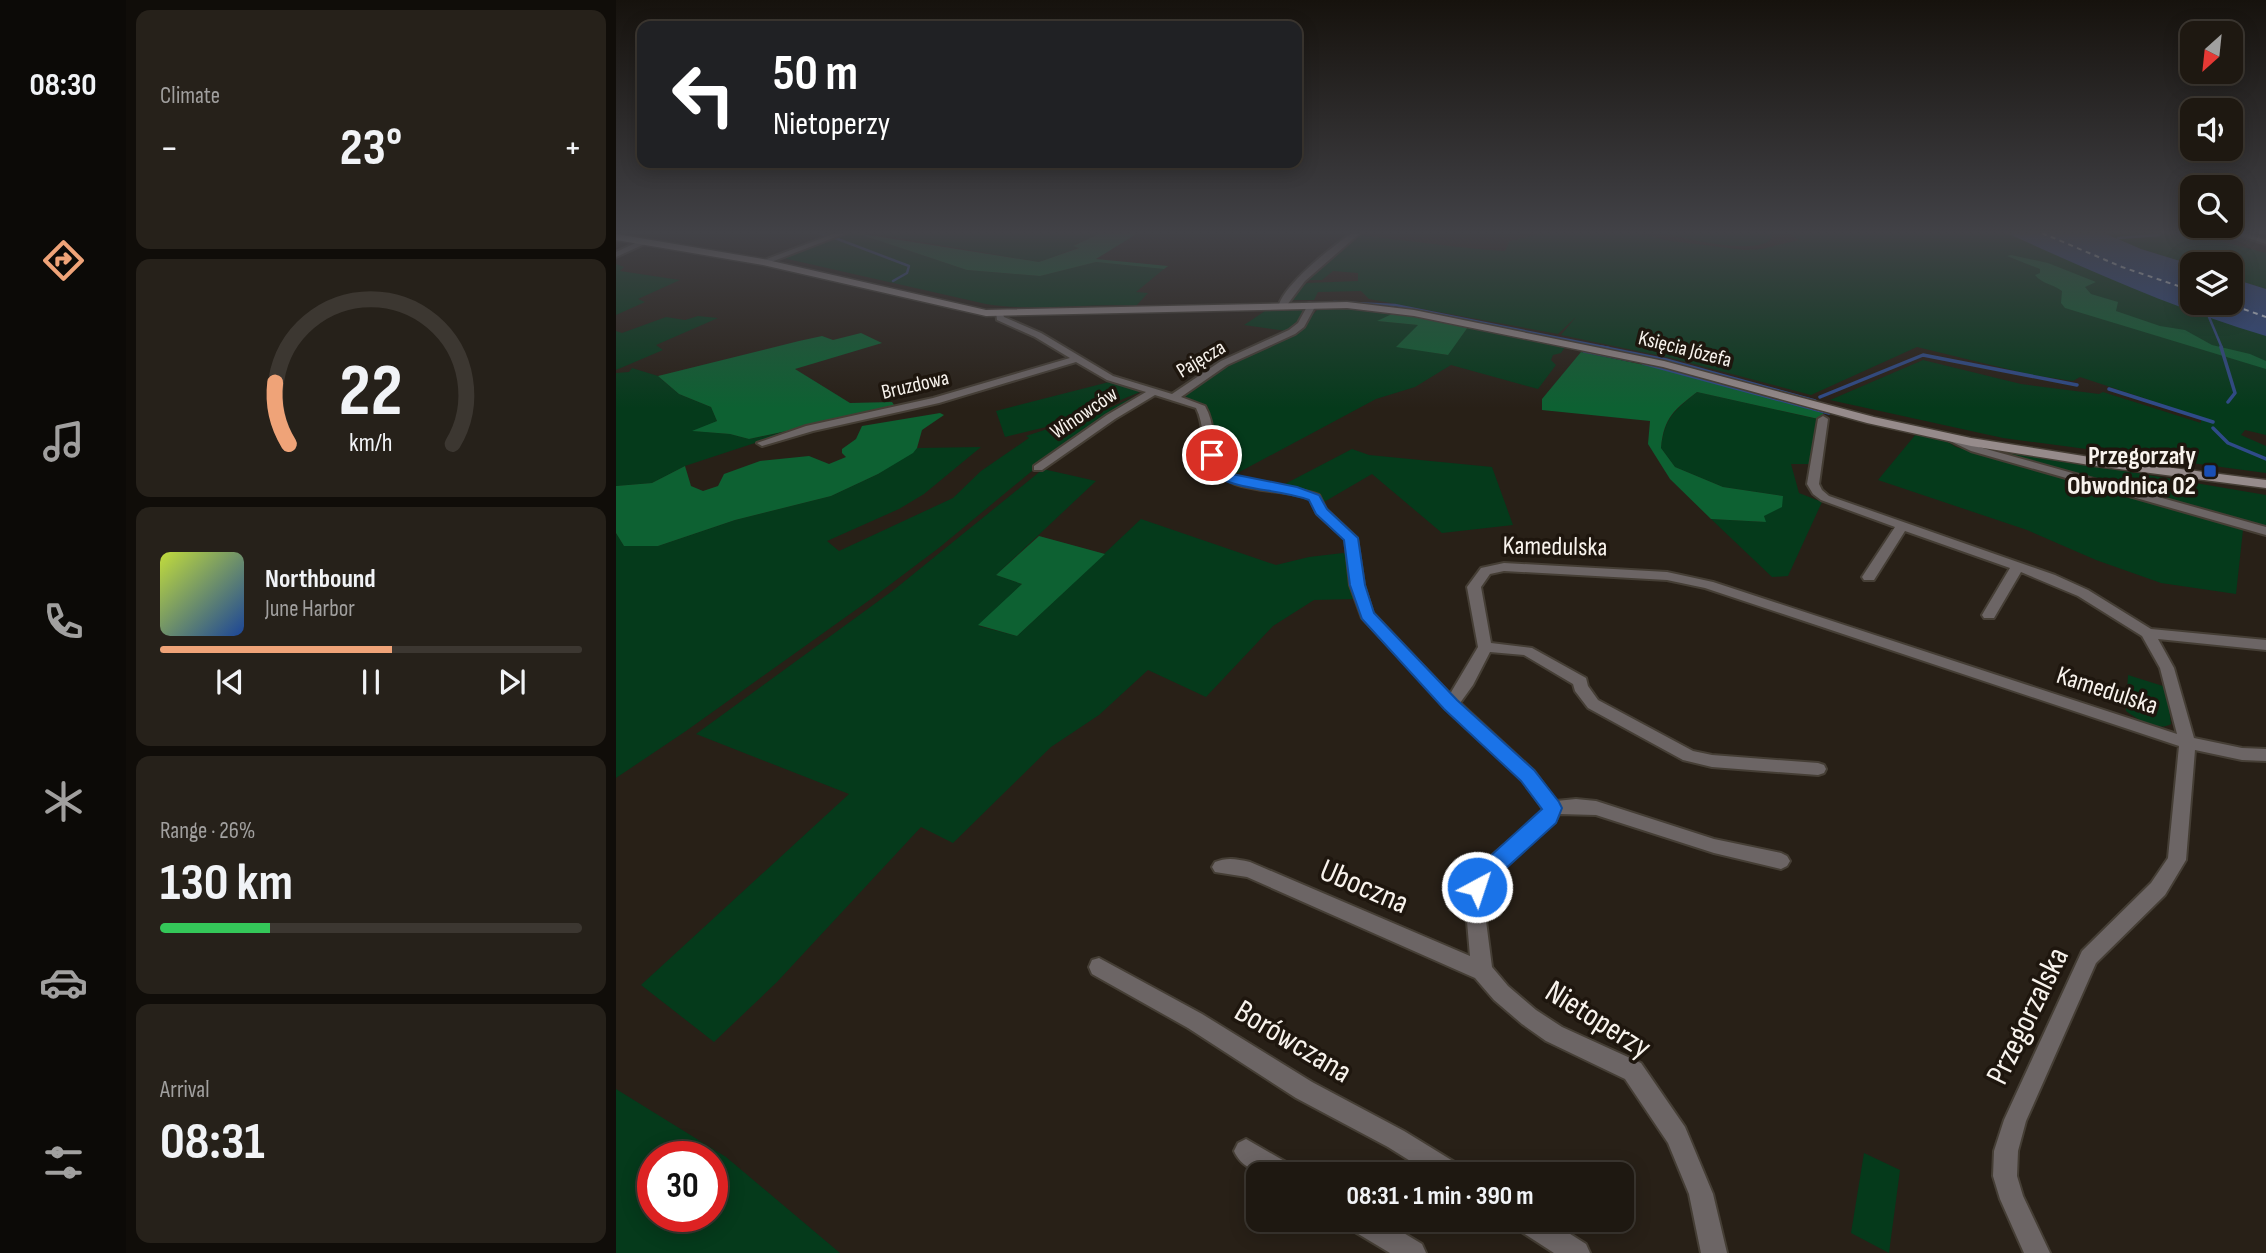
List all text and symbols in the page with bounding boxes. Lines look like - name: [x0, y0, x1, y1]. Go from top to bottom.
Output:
- north arrow: [2180, 21, 2244, 84]
- map controls: [2180, 21, 2243, 315]
- text: 50 m: [773, 45, 858, 104]
- icon: left: [658, 49, 749, 140]
- text: 08:30: [29, 66, 97, 105]
- text: Climate: [160, 82, 220, 110]
- button: sound: [2180, 98, 2243, 161]
- text: Nietoperzy: [773, 105, 890, 144]
- text: 23°: [340, 117, 402, 180]
- text: −: [160, 126, 179, 171]
- text: +: [563, 126, 582, 171]
- button: search: [2180, 175, 2243, 238]
- icon: directions: [39, 236, 88, 285]
- button: layers: [2180, 252, 2243, 315]
- street label: Księcia Józefa: [1636, 325, 1734, 373]
- street label: Pajęcza: [1172, 335, 1230, 383]
- text: 22: [339, 348, 403, 436]
- street label: Bruzdowa: [879, 365, 951, 405]
- street label: Winowców: [1046, 381, 1123, 445]
- icon: music: [39, 417, 88, 466]
- pin: [1182, 425, 1242, 485]
- text: km/h: [349, 428, 393, 459]
- icon: arrive: [1193, 436, 1231, 474]
- place label: Przegorzały Obwodnica 02: [2067, 441, 2196, 502]
- marker: Przegorzały Obwodnica 02: [2202, 463, 2218, 479]
- street label: Kamedulska: [1502, 531, 1608, 563]
- text: Northbound: [265, 564, 376, 595]
- text: June Harbor: [265, 595, 355, 623]
- icon: phone: [39, 597, 88, 646]
- street label: Kamedulska: [2052, 660, 2162, 722]
- icon: previous: [211, 663, 249, 701]
- icon: pause: [352, 663, 390, 701]
- icon: next: [493, 663, 531, 701]
- icon: climate: [39, 777, 88, 826]
- text: Range · 26%: [160, 817, 255, 845]
- position arrow: [1440, 850, 1514, 924]
- street label: Uboczna: [1314, 851, 1414, 923]
- text: 130 km: [160, 852, 293, 915]
- street label: Przegorzalska: [1978, 941, 2078, 1091]
- icon: car: [39, 958, 88, 1007]
- street label: Nietoperzy: [1538, 972, 1658, 1068]
- street label: Borówczana: [1227, 992, 1359, 1092]
- text: Arrival: [160, 1076, 209, 1104]
- text: 08:31: [160, 1111, 265, 1174]
- icon: filters: [39, 1138, 88, 1187]
- speed limit sign: 30: [637, 1141, 728, 1232]
- text: 08:31 · 1 min · 390 m: [1347, 1181, 1533, 1212]

